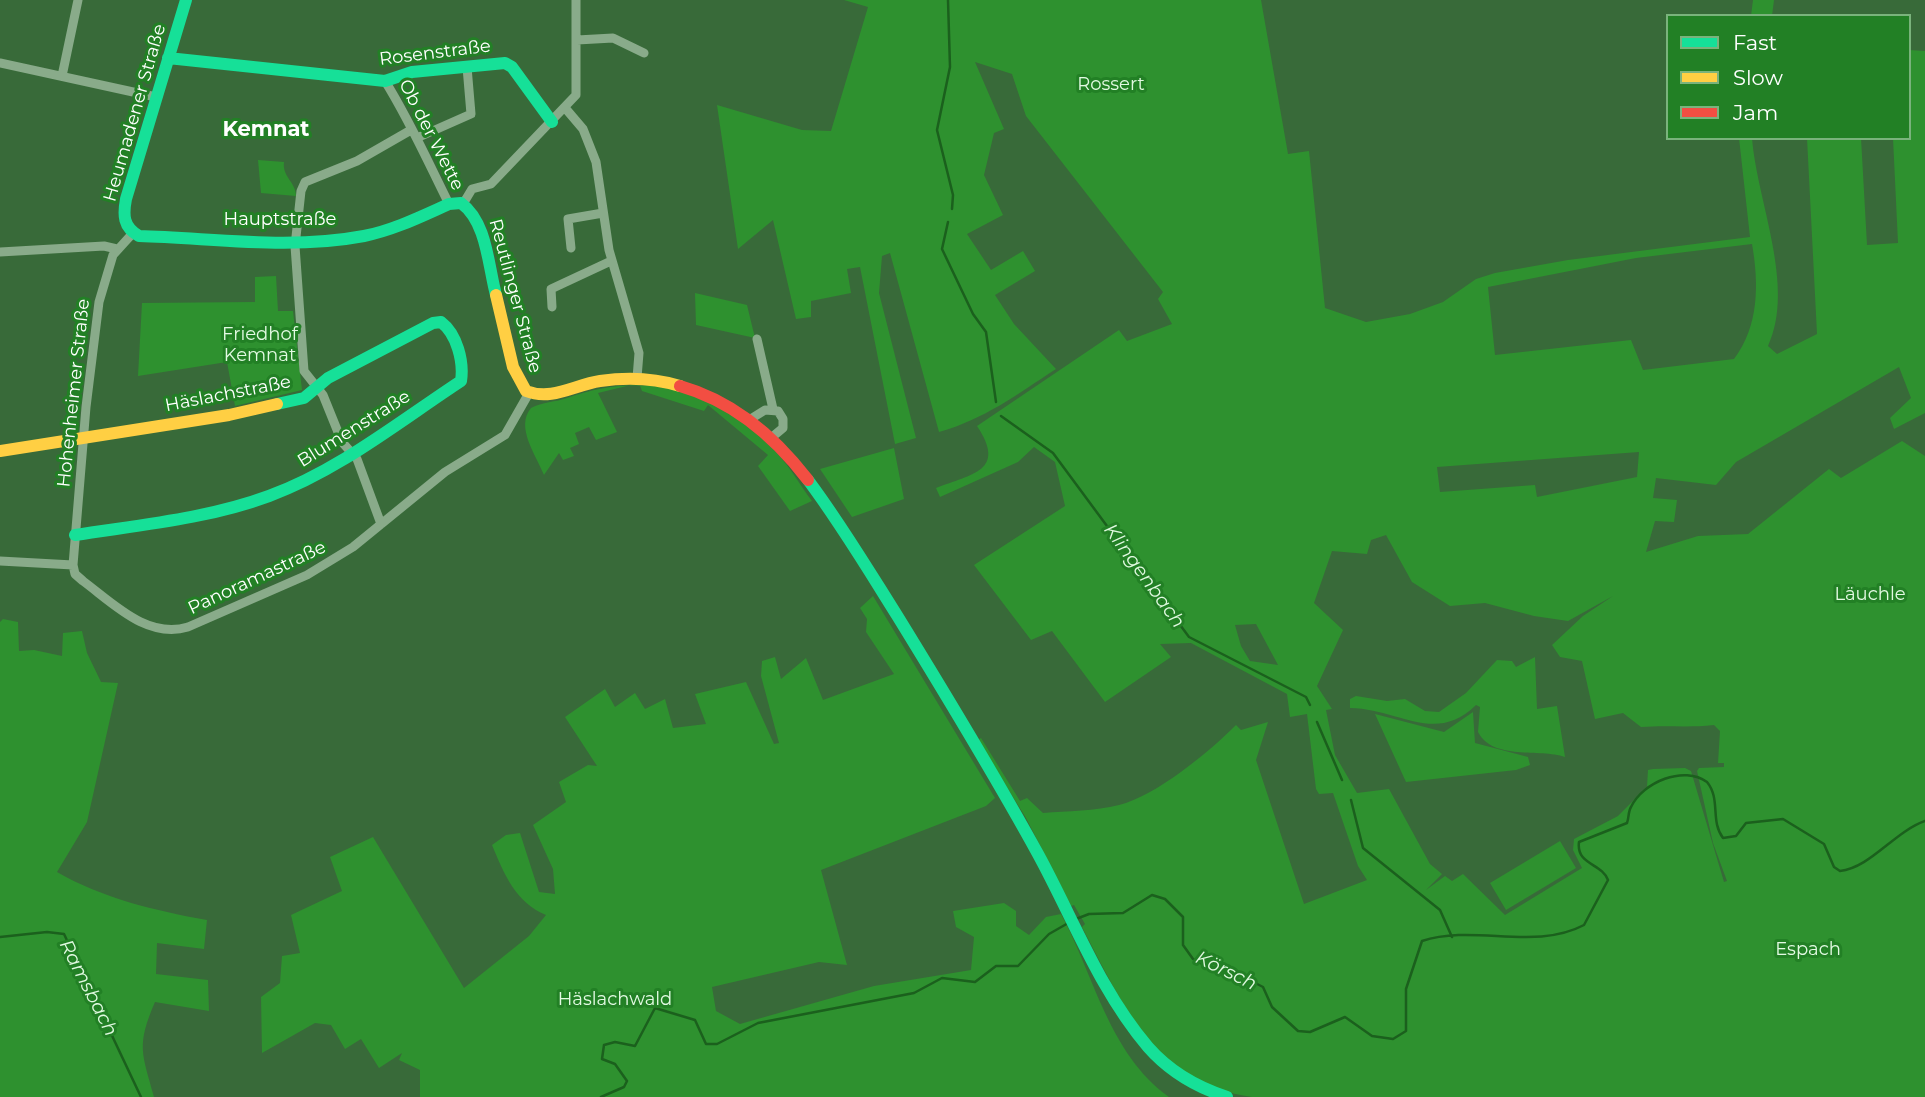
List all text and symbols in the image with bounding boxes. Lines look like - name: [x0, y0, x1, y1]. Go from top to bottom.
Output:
- legend: [1666, 14, 1911, 140]
- street label: Heumadener Straße: [99, 22, 171, 204]
- text: Fast: [1733, 30, 1777, 55]
- street label: Rosenstraße: [378, 35, 492, 71]
- text: Slow: [1733, 65, 1783, 90]
- park label: Rossert: [1077, 74, 1145, 96]
- street label: Ob der Wette: [394, 76, 468, 194]
- text: Jam: [1733, 100, 1778, 125]
- district label: Kemnat: [223, 117, 309, 143]
- street label: Hauptstraße: [224, 209, 336, 231]
- street label: Reutlinger Straße: [484, 217, 546, 375]
- street label: Hohenheimer Straße: [53, 298, 95, 488]
- park label: Friedhof Kemnat: [222, 324, 298, 366]
- street label: Häslachstraße: [163, 371, 293, 417]
- street label: Blumenstraße: [294, 386, 414, 472]
- water label: Klingenbach: [1099, 520, 1189, 632]
- street label: Panoramastraße: [185, 537, 329, 619]
- park label: Läuchle: [1834, 584, 1906, 606]
- water label: Ramsbach: [54, 936, 122, 1040]
- park label: Espach: [1775, 939, 1841, 961]
- water label: Körsch: [1192, 946, 1260, 996]
- park label: Häslachwald: [558, 989, 672, 1011]

